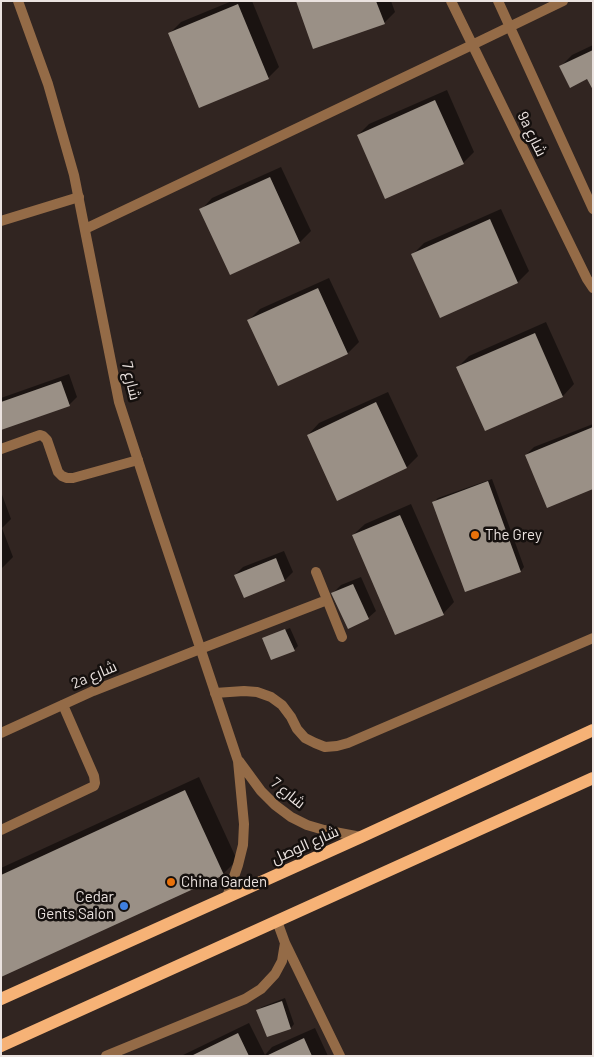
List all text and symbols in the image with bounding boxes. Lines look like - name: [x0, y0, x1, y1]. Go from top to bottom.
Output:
- street label: 9a شارع: [513, 109, 551, 159]
- street label: شارع 7: [118, 360, 144, 402]
- place label: The Grey: [485, 526, 542, 544]
- marker: The Grey: [469, 529, 481, 541]
- street label: 2a شارع: [69, 657, 119, 693]
- street label: شارع 7: [267, 774, 309, 812]
- street label: شارع الوصل: [269, 822, 341, 868]
- place label: China Garden: [181, 873, 267, 891]
- marker: China Garden: [165, 876, 177, 888]
- place label: Cedar Gents Salon: [37, 888, 114, 923]
- marker: Cedar Gents Salon: [118, 900, 130, 912]

